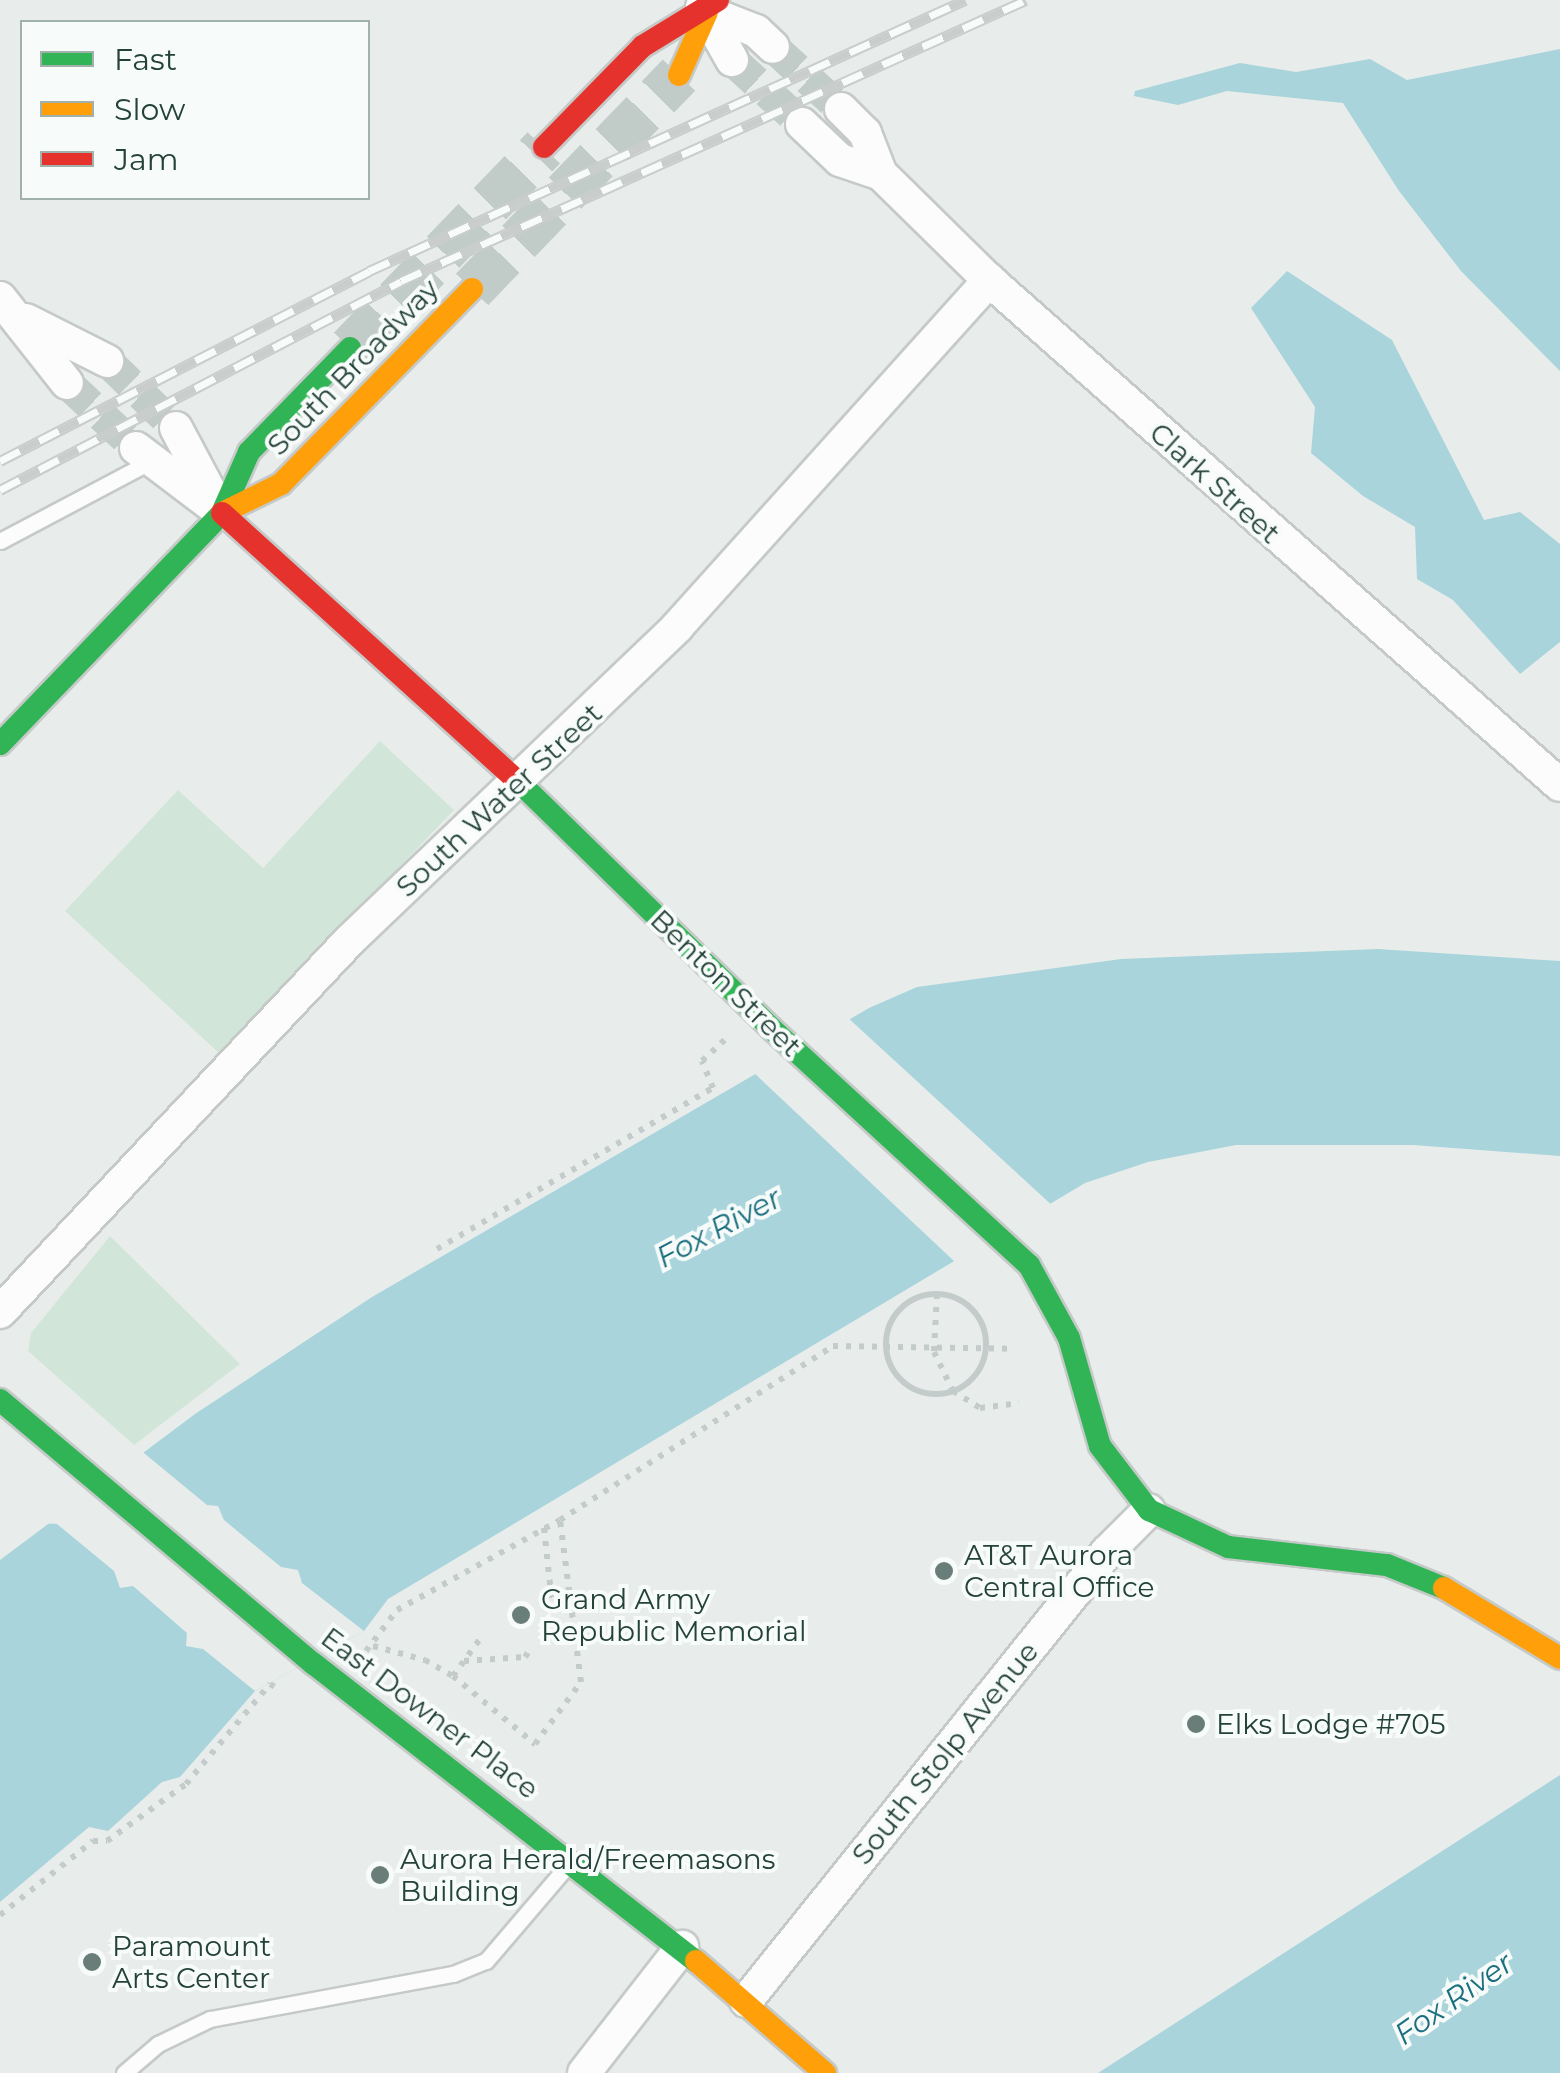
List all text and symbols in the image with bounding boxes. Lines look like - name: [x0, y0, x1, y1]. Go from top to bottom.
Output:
- legend: [20, 20, 370, 200]
- text: Fast: [114, 41, 177, 78]
- text: Slow: [114, 91, 185, 128]
- text: Jam: [114, 141, 179, 178]
- street label: South Broadway: [261, 272, 445, 462]
- street label: Clark Street: [1143, 416, 1287, 550]
- street label: South Water Street: [389, 696, 609, 904]
- street label: Benton Street: [644, 903, 808, 1063]
- water label: Fox River: [650, 1180, 788, 1276]
- place label: AT&T Aurora Central Office: [964, 1538, 1154, 1604]
- marker: AT&T Aurora Central Office: [933, 1560, 955, 1582]
- place label: Grand Army Republic Memorial: [541, 1582, 807, 1648]
- marker: Grand Army Republic Memorial: [510, 1604, 532, 1626]
- street label: East Downer Place: [315, 1620, 545, 1806]
- street label: South Stolp Avenue: [845, 1635, 1045, 1871]
- place label: Elks Lodge #705: [1216, 1707, 1446, 1741]
- marker: Elks Lodge #705: [1185, 1713, 1207, 1735]
- place label: Aurora Herald/Freemasons Building: [400, 1842, 775, 1908]
- marker: Aurora Herald/Freemasons Building: [369, 1864, 391, 1886]
- place label: Paramount Arts Center: [112, 1929, 271, 1995]
- water label: Fox River: [1388, 1945, 1520, 2053]
- marker: Paramount Arts Center: [81, 1951, 103, 1973]

